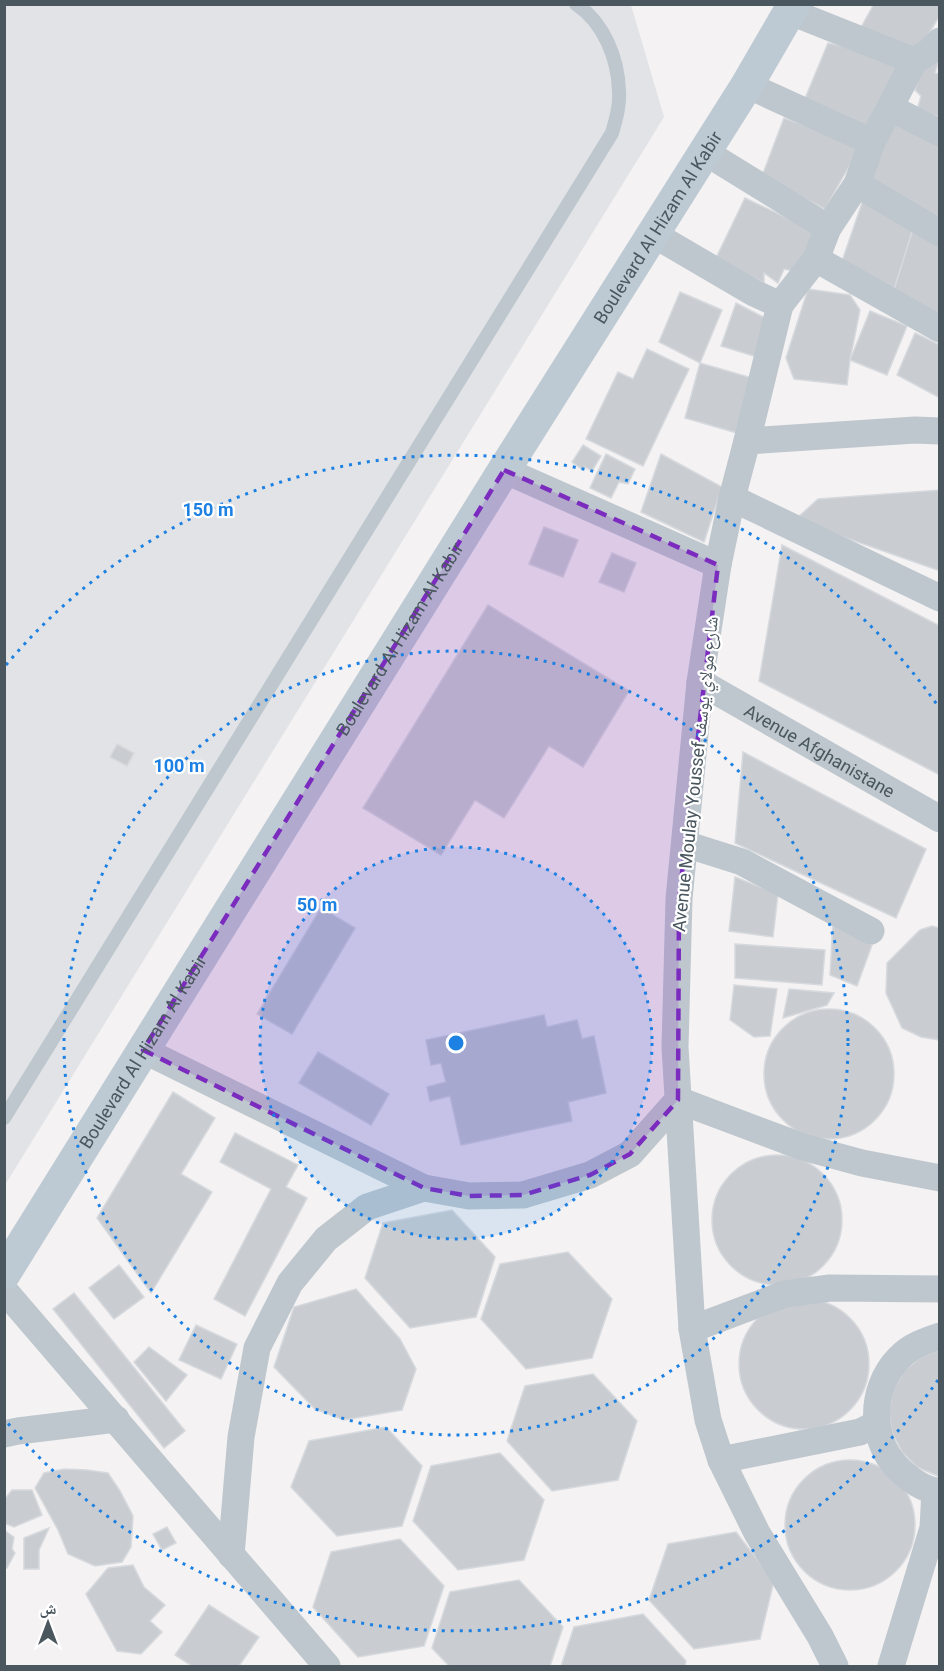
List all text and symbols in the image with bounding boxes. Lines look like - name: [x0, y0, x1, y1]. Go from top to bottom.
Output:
- street label: Boulevard Al Hizam Al Kabir: [589, 127, 726, 327]
- text: 150 m: [182, 499, 234, 520]
- street label: Boulevard Al Hizam Al Kabir: [331, 538, 467, 739]
- street label: Avenue Moulay Youssef شارع مولاي يوسف: [668, 615, 727, 933]
- street label: Avenue Afghanistane: [741, 699, 899, 802]
- text: 100 m: [153, 755, 205, 776]
- text: 50 m: [297, 894, 337, 915]
- street label: Boulevard Al Hizam Al Kabir: [74, 951, 210, 1152]
- centre of rings: [446, 1033, 466, 1053]
- north arrow: [18, 1593, 78, 1653]
- text: ش: [40, 1599, 57, 1618]

